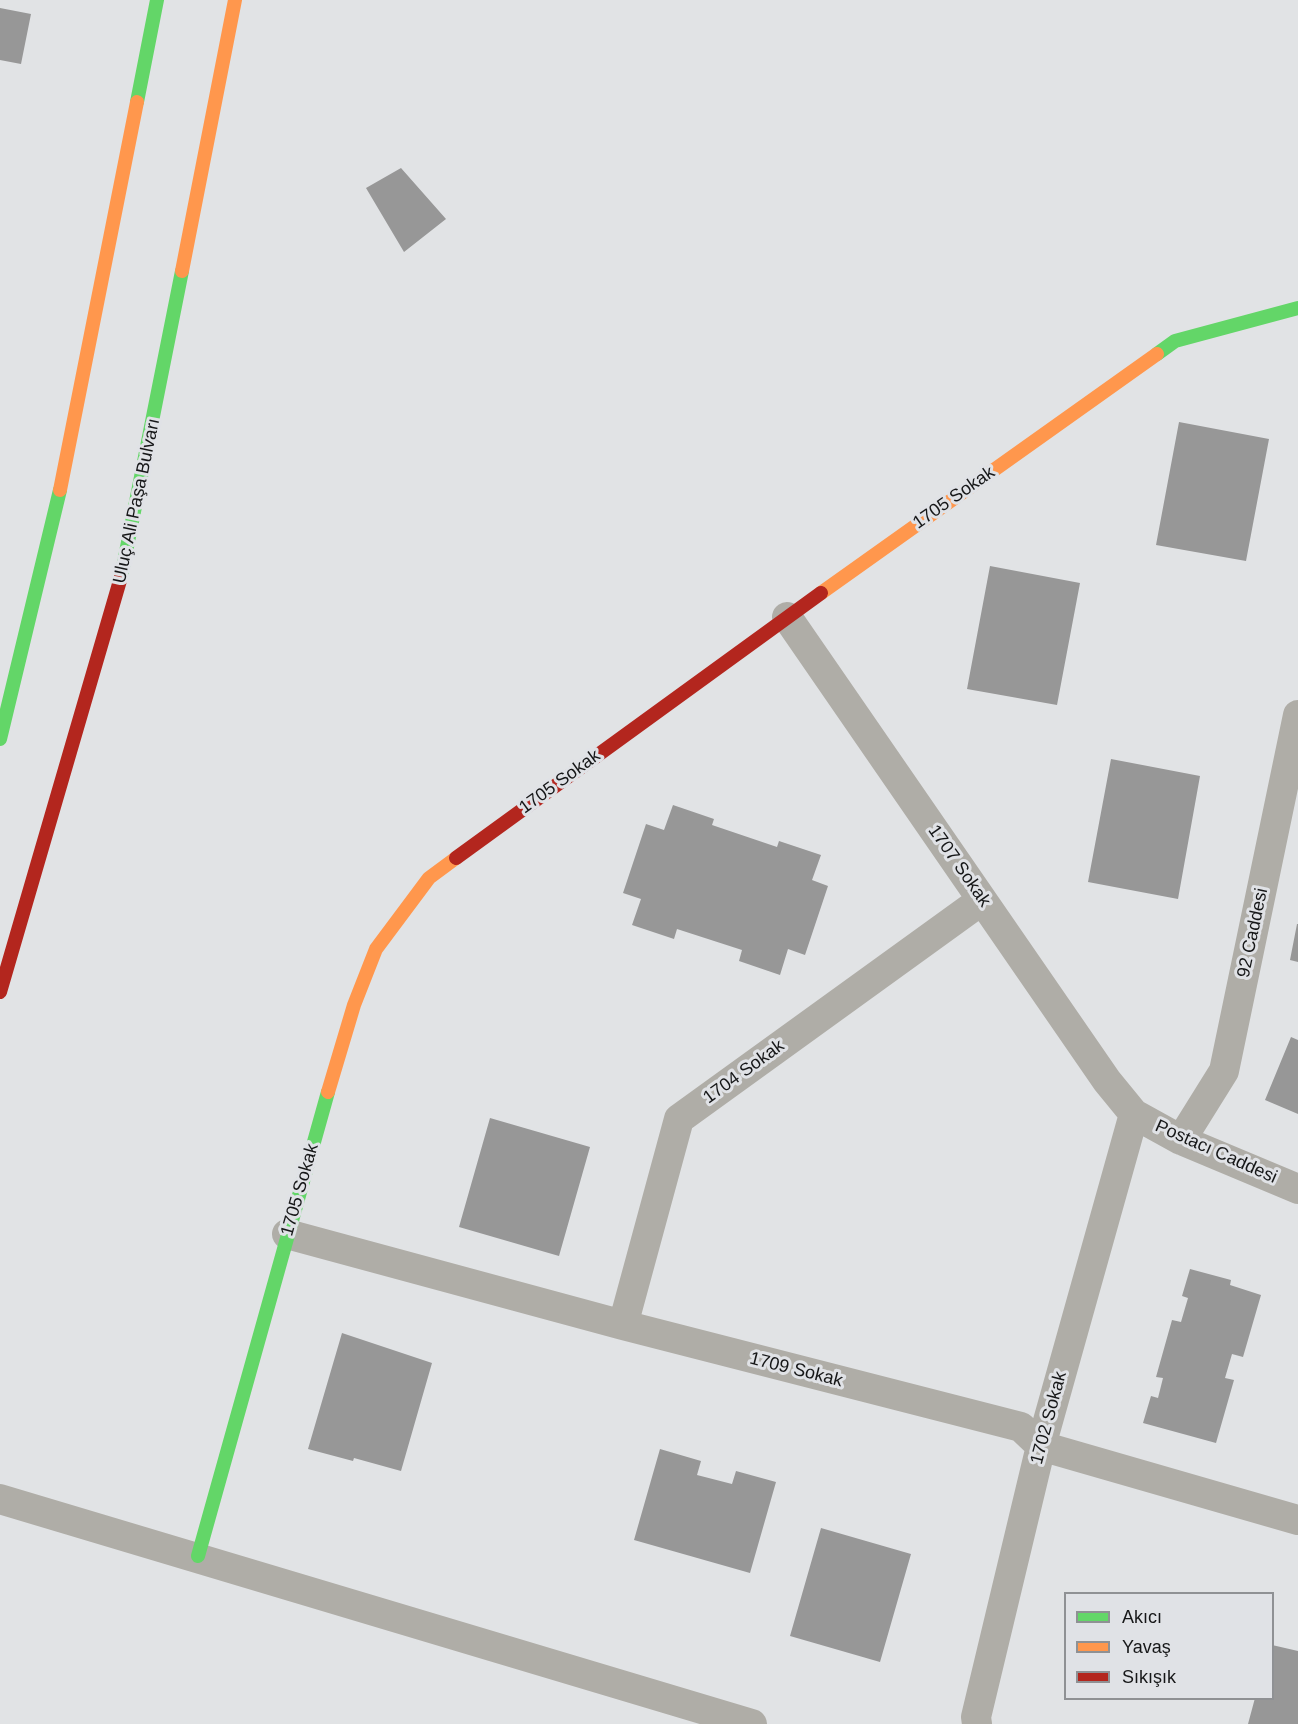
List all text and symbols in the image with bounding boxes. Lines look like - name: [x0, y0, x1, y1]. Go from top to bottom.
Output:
- street label: Uluç Ali Paşa Bulvarı: [109, 417, 165, 585]
- street label: 1705 Sokak: [909, 462, 999, 534]
- street label: 1705 Sokak: [515, 745, 605, 819]
- street label: 1707 Sokak: [923, 821, 995, 911]
- street label: 92 Caddesi: [1233, 886, 1273, 980]
- street label: 1704 Sokak: [699, 1035, 789, 1109]
- street label: Postacı Caddesi: [1152, 1115, 1280, 1189]
- street label: 1705 Sokak: [277, 1141, 323, 1239]
- street label: 1709 Sokak: [747, 1348, 845, 1392]
- street label: 1702 Sokak: [1026, 1369, 1072, 1467]
- legend: [1064, 1592, 1274, 1700]
- text: Akıcı: [1122, 1607, 1162, 1627]
- text: Yavaş: [1122, 1637, 1171, 1657]
- text: Sıkışık: [1122, 1667, 1176, 1687]

